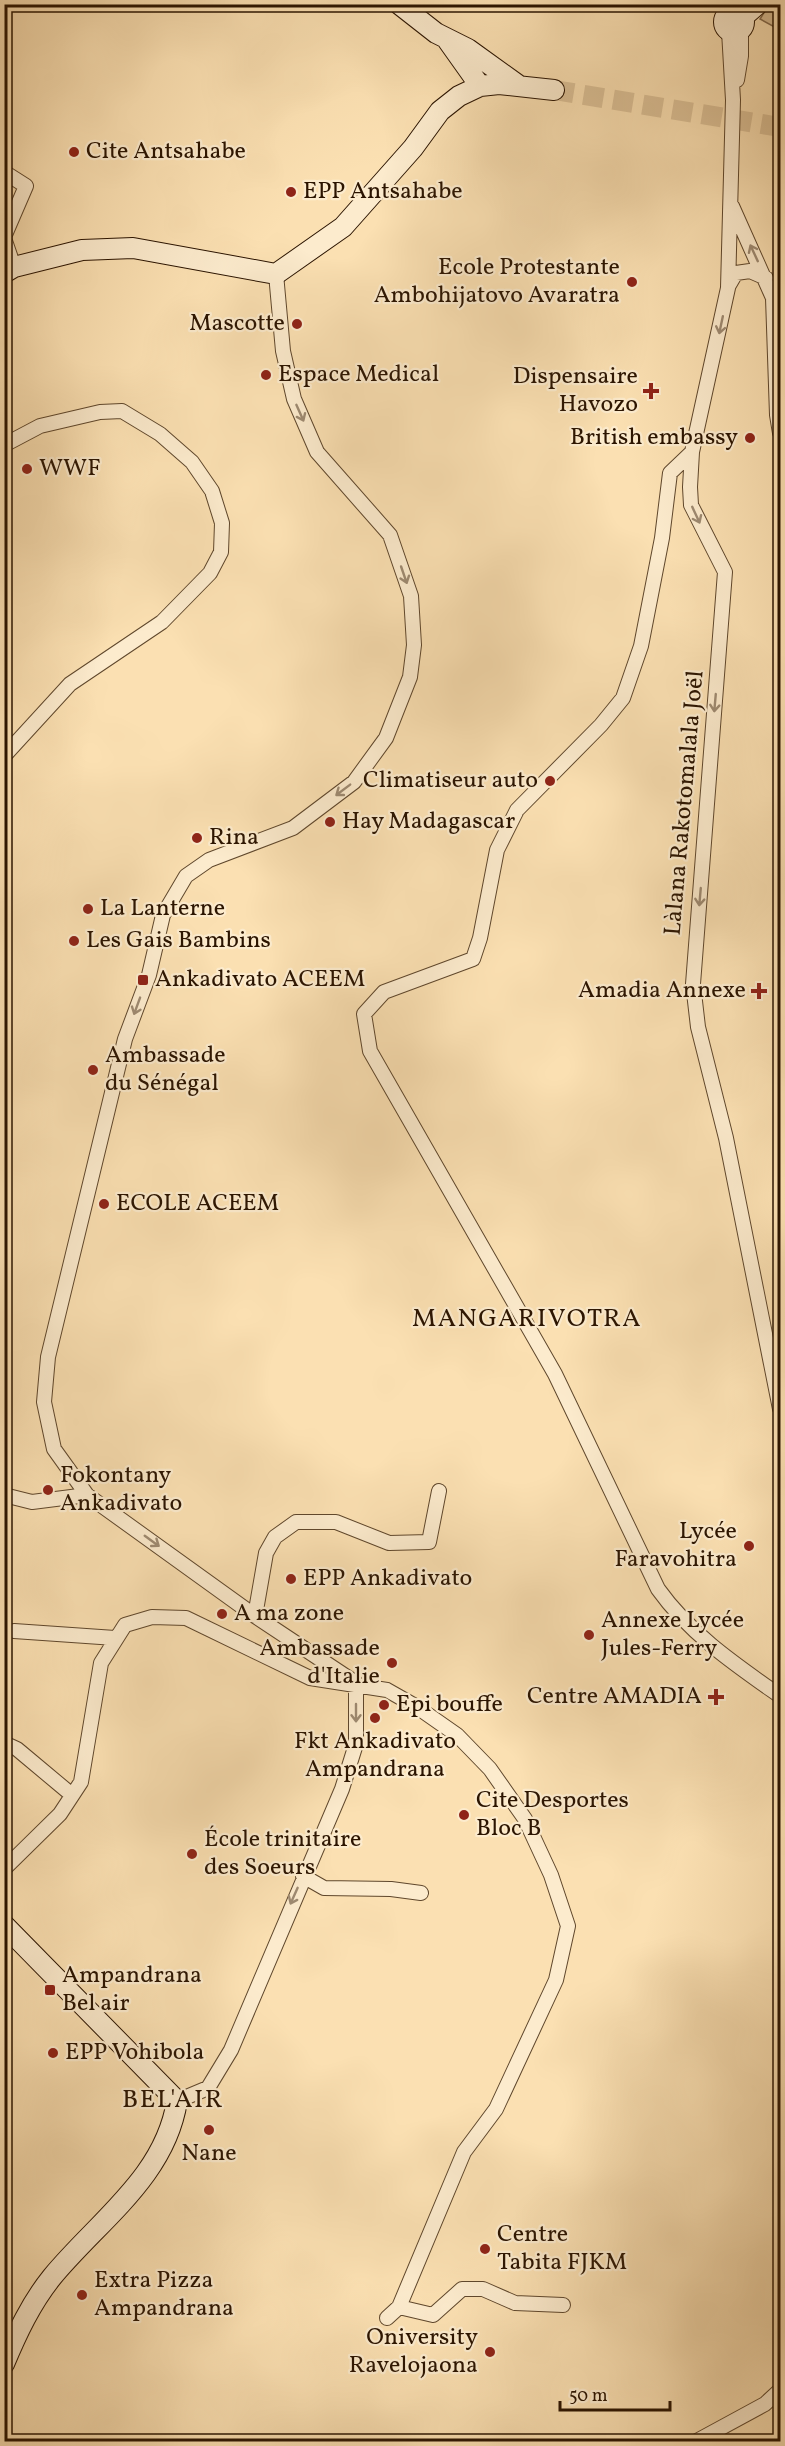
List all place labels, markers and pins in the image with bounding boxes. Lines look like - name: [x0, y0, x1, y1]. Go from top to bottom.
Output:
- place label: Cite Antsahabe: [86, 135, 246, 169]
- marker: Cite Antsahabe: [67, 145, 81, 159]
- place label: EPP Antsahabe: [303, 175, 463, 209]
- marker: EPP Antsahabe: [284, 185, 298, 199]
- place label: Ecole Protestante Ambohijatovo Avaratra: [374, 251, 620, 313]
- marker: Ecole Protestante Ambohijatovo Avaratra: [625, 275, 639, 289]
- place label: Mascotte: [189, 307, 285, 341]
- marker: Mascotte: [290, 317, 304, 331]
- place label: Espace Medical: [278, 358, 439, 392]
- place label: Dispensaire Havozo: [513, 360, 638, 422]
- marker: Espace Medical: [259, 368, 273, 382]
- marker: Dispensaire Havozo: [642, 382, 660, 400]
- place label: British embassy: [570, 421, 738, 455]
- marker: British embassy: [743, 431, 757, 445]
- place label: WWF: [39, 452, 101, 486]
- marker: WWF: [20, 462, 34, 476]
- place label: Climatiseur auto: [363, 764, 538, 798]
- marker: Climatiseur auto: [543, 774, 557, 788]
- place label: Hay Madagascar: [342, 805, 515, 839]
- marker: Hay Madagascar: [323, 815, 337, 829]
- place label: Rina: [209, 821, 259, 855]
- marker: Rina: [190, 831, 204, 845]
- place label: La Lanterne: [100, 892, 225, 926]
- marker: La Lanterne: [81, 902, 95, 916]
- place label: Les Gais Bambins: [86, 924, 271, 958]
- marker: Les Gais Bambins: [67, 934, 81, 948]
- place label: Ankadivato ACEEM: [155, 963, 365, 997]
- marker: Ankadivato ACEEM: [136, 973, 150, 987]
- place label: Amadia Annexe: [578, 974, 746, 1008]
- marker: Amadia Annexe: [750, 982, 768, 1000]
- place label: Ambassade du Sénégal: [105, 1039, 226, 1101]
- marker: Ambassade du Sénégal: [86, 1063, 100, 1077]
- place label: ECOLE ACEEM: [116, 1187, 279, 1221]
- marker: ECOLE ACEEM: [97, 1197, 111, 1211]
- place label: Fokontany Ankadivato: [60, 1459, 182, 1521]
- marker: Fokontany Ankadivato: [41, 1483, 55, 1497]
- place label: Lycée Faravohitra: [615, 1515, 737, 1577]
- marker: Lycée Faravohitra: [742, 1539, 756, 1553]
- place label: EPP Ankadivato: [303, 1562, 472, 1596]
- marker: EPP Ankadivato: [284, 1572, 298, 1586]
- place label: A ma zone: [234, 1597, 344, 1631]
- place label: Annexe Lycée Jules-Ferry: [601, 1604, 744, 1666]
- marker: A ma zone: [215, 1607, 229, 1621]
- marker: Annexe Lycée Jules-Ferry: [582, 1628, 596, 1642]
- place label: Ambassade d'Italie: [259, 1632, 380, 1694]
- marker: Ambassade d'Italie: [385, 1656, 399, 1670]
- place label: Centre AMADIA: [527, 1680, 702, 1714]
- place label: Epi bouffe: [396, 1688, 503, 1722]
- marker: Centre AMADIA: [707, 1688, 725, 1706]
- marker: Epi bouffe: [377, 1698, 391, 1712]
- marker: Fkt Ankadivato Ampandrana: [368, 1711, 382, 1725]
- place label: Fkt Ankadivato Ampandrana: [294, 1725, 456, 1787]
- place label: Cite Desportes Bloc B: [476, 1784, 629, 1846]
- marker: Cite Desportes Bloc B: [457, 1808, 471, 1822]
- place label: École trinitaire des Soeurs: [204, 1823, 361, 1885]
- marker: École trinitaire des Soeurs: [185, 1847, 199, 1861]
- place label: Ampandrana Bel air: [62, 1959, 202, 2021]
- marker: Ampandrana Bel air: [43, 1983, 57, 1997]
- place label: EPP Vohibola: [65, 2036, 204, 2070]
- marker: EPP Vohibola: [46, 2046, 60, 2060]
- marker: Nane: [202, 2123, 216, 2137]
- place label: Nane: [181, 2137, 237, 2171]
- place label: Centre Tabita FJKM: [497, 2218, 627, 2280]
- marker: Centre Tabita FJKM: [478, 2242, 492, 2256]
- place label: Extra Pizza Ampandrana: [94, 2264, 234, 2326]
- marker: Extra Pizza Ampandrana: [75, 2288, 89, 2302]
- place label: Oniversity Ravelojaona: [349, 2321, 478, 2383]
- marker: Oniversity Ravelojaona: [483, 2345, 497, 2359]

